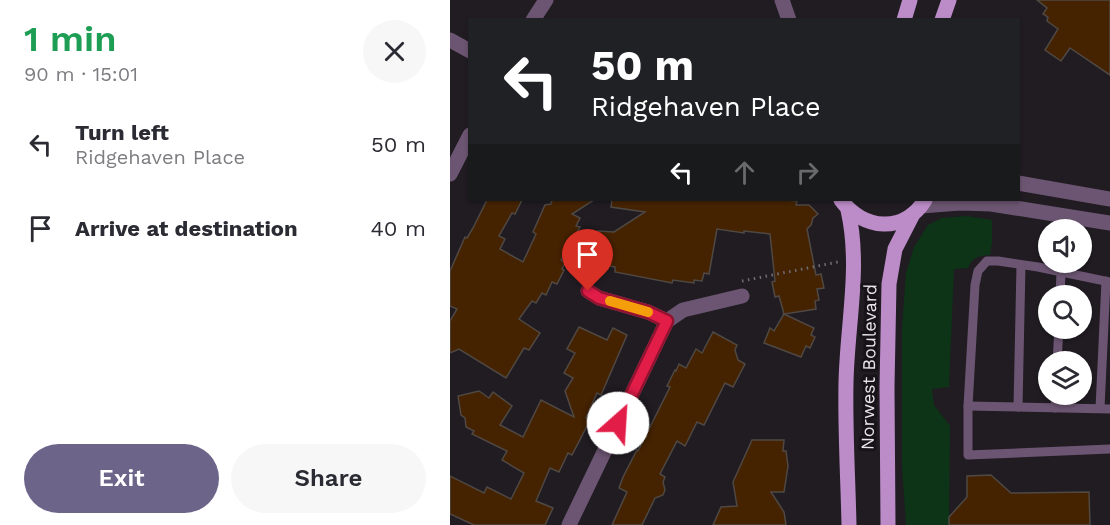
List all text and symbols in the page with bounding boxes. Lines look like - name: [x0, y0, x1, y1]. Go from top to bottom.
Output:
- text: 1 min: [24, 18, 116, 60]
- button: close: [363, 20, 426, 83]
- text: 50 m: [591, 41, 694, 90]
- icon: left: [492, 42, 570, 120]
- text: 90 m · 15:01: [24, 62, 138, 86]
- text: Ridgehaven Place: [591, 91, 821, 123]
- text: Turn left: [75, 120, 169, 145]
- icon: left: [24, 128, 57, 161]
- text: 50 m: [371, 132, 426, 157]
- text: Ridgehaven Place: [75, 145, 245, 169]
- icon: left: [665, 156, 698, 189]
- icon: ahead: [728, 156, 761, 189]
- icon: right: [791, 156, 824, 189]
- icon: arrive: [24, 212, 57, 245]
- text: Arrive at destination: [75, 216, 298, 241]
- text: 40 m: [370, 216, 426, 241]
- map controls: [1038, 219, 1092, 405]
- button: sound: [1038, 219, 1092, 273]
- pin: [562, 229, 613, 291]
- icon: arrive: [571, 238, 604, 271]
- street label: Norwest Boulevard: [857, 284, 880, 450]
- button: search: [1038, 285, 1092, 339]
- button: layers: [1038, 351, 1092, 405]
- position arrow: [586, 391, 650, 455]
- button: Exit: [24, 444, 219, 513]
- button: Share: [231, 444, 426, 513]

